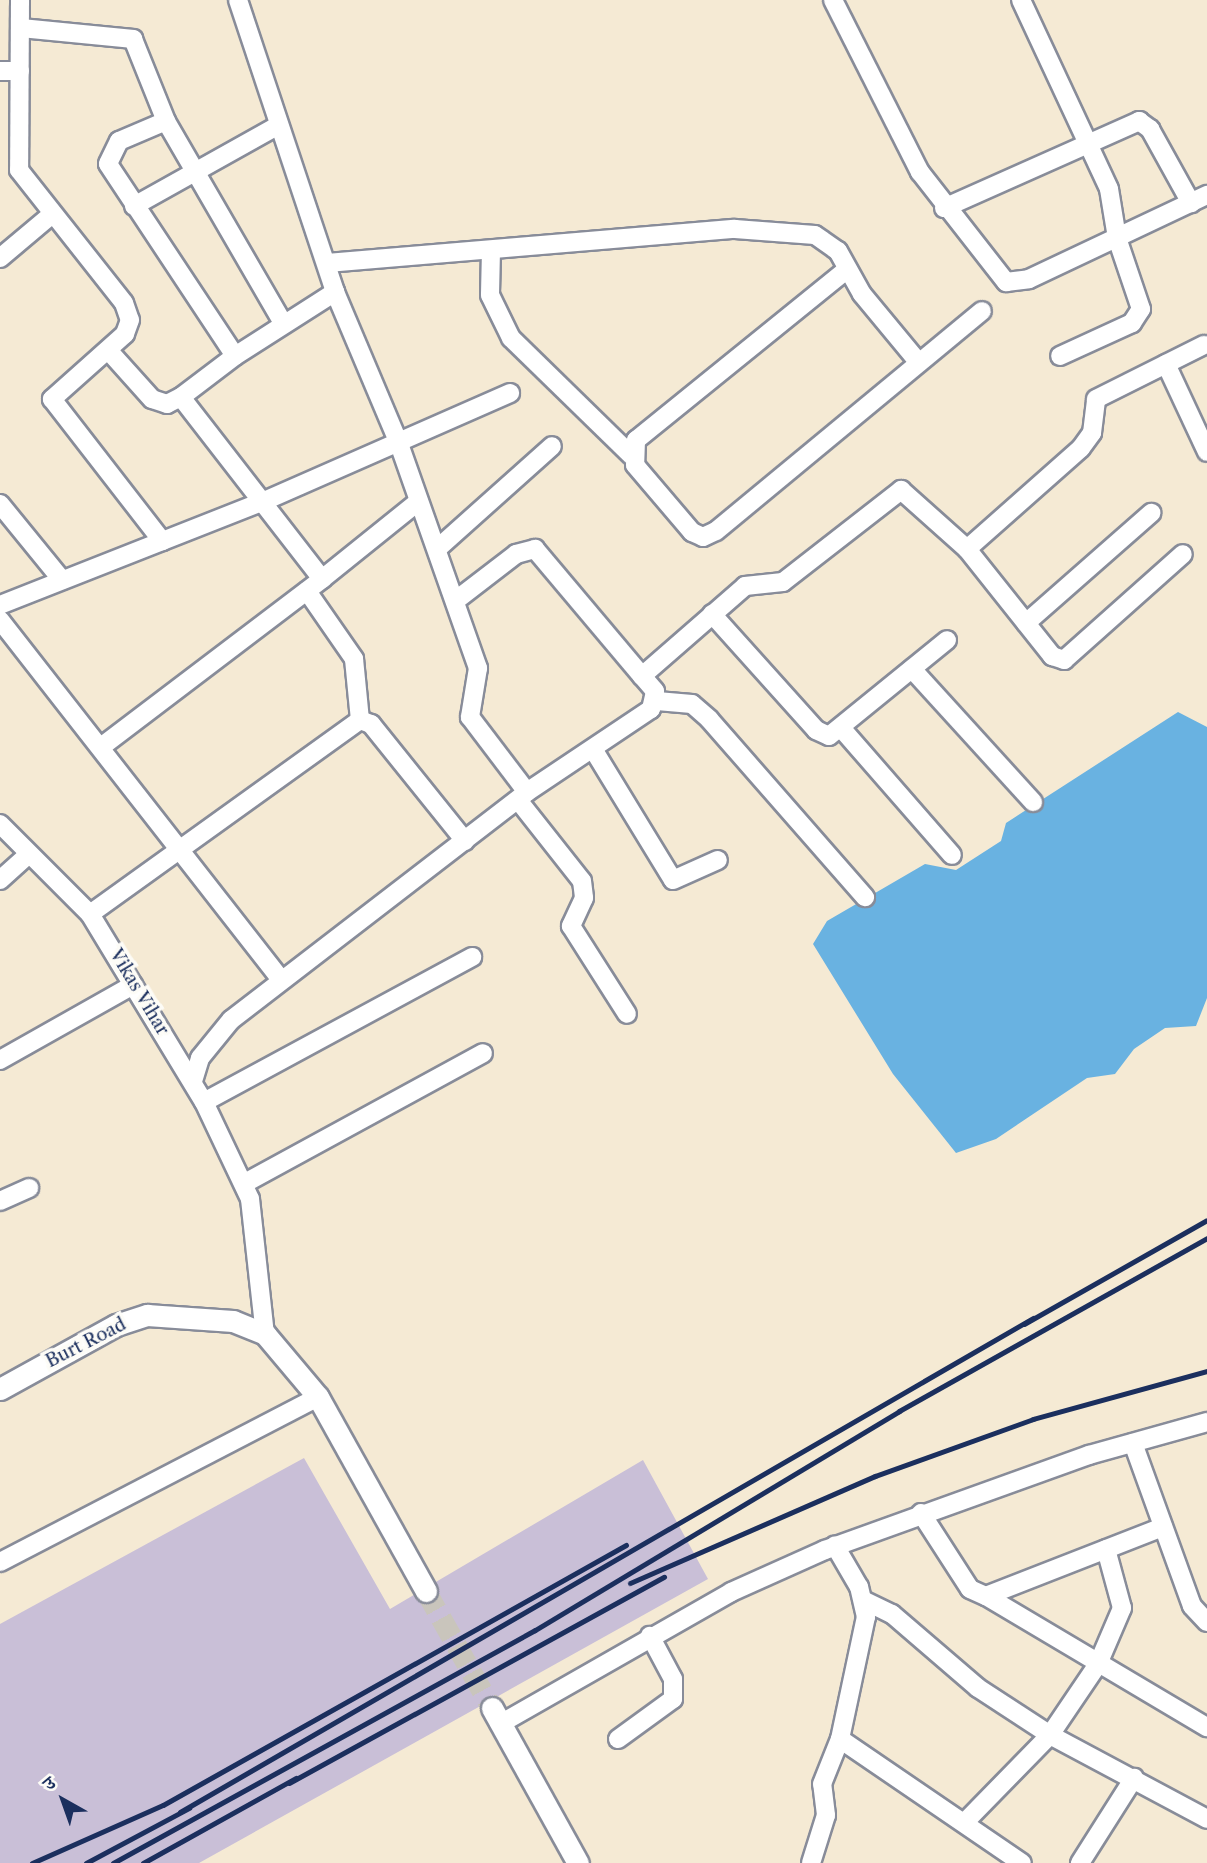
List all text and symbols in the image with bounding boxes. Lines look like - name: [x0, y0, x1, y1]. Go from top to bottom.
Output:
- street label: Vikas Vihar: [105, 945, 173, 1039]
- street label: Burt Road: [42, 1314, 130, 1372]
- north arrow: [28, 1765, 98, 1835]
- text: उ: [38, 1772, 60, 1795]

